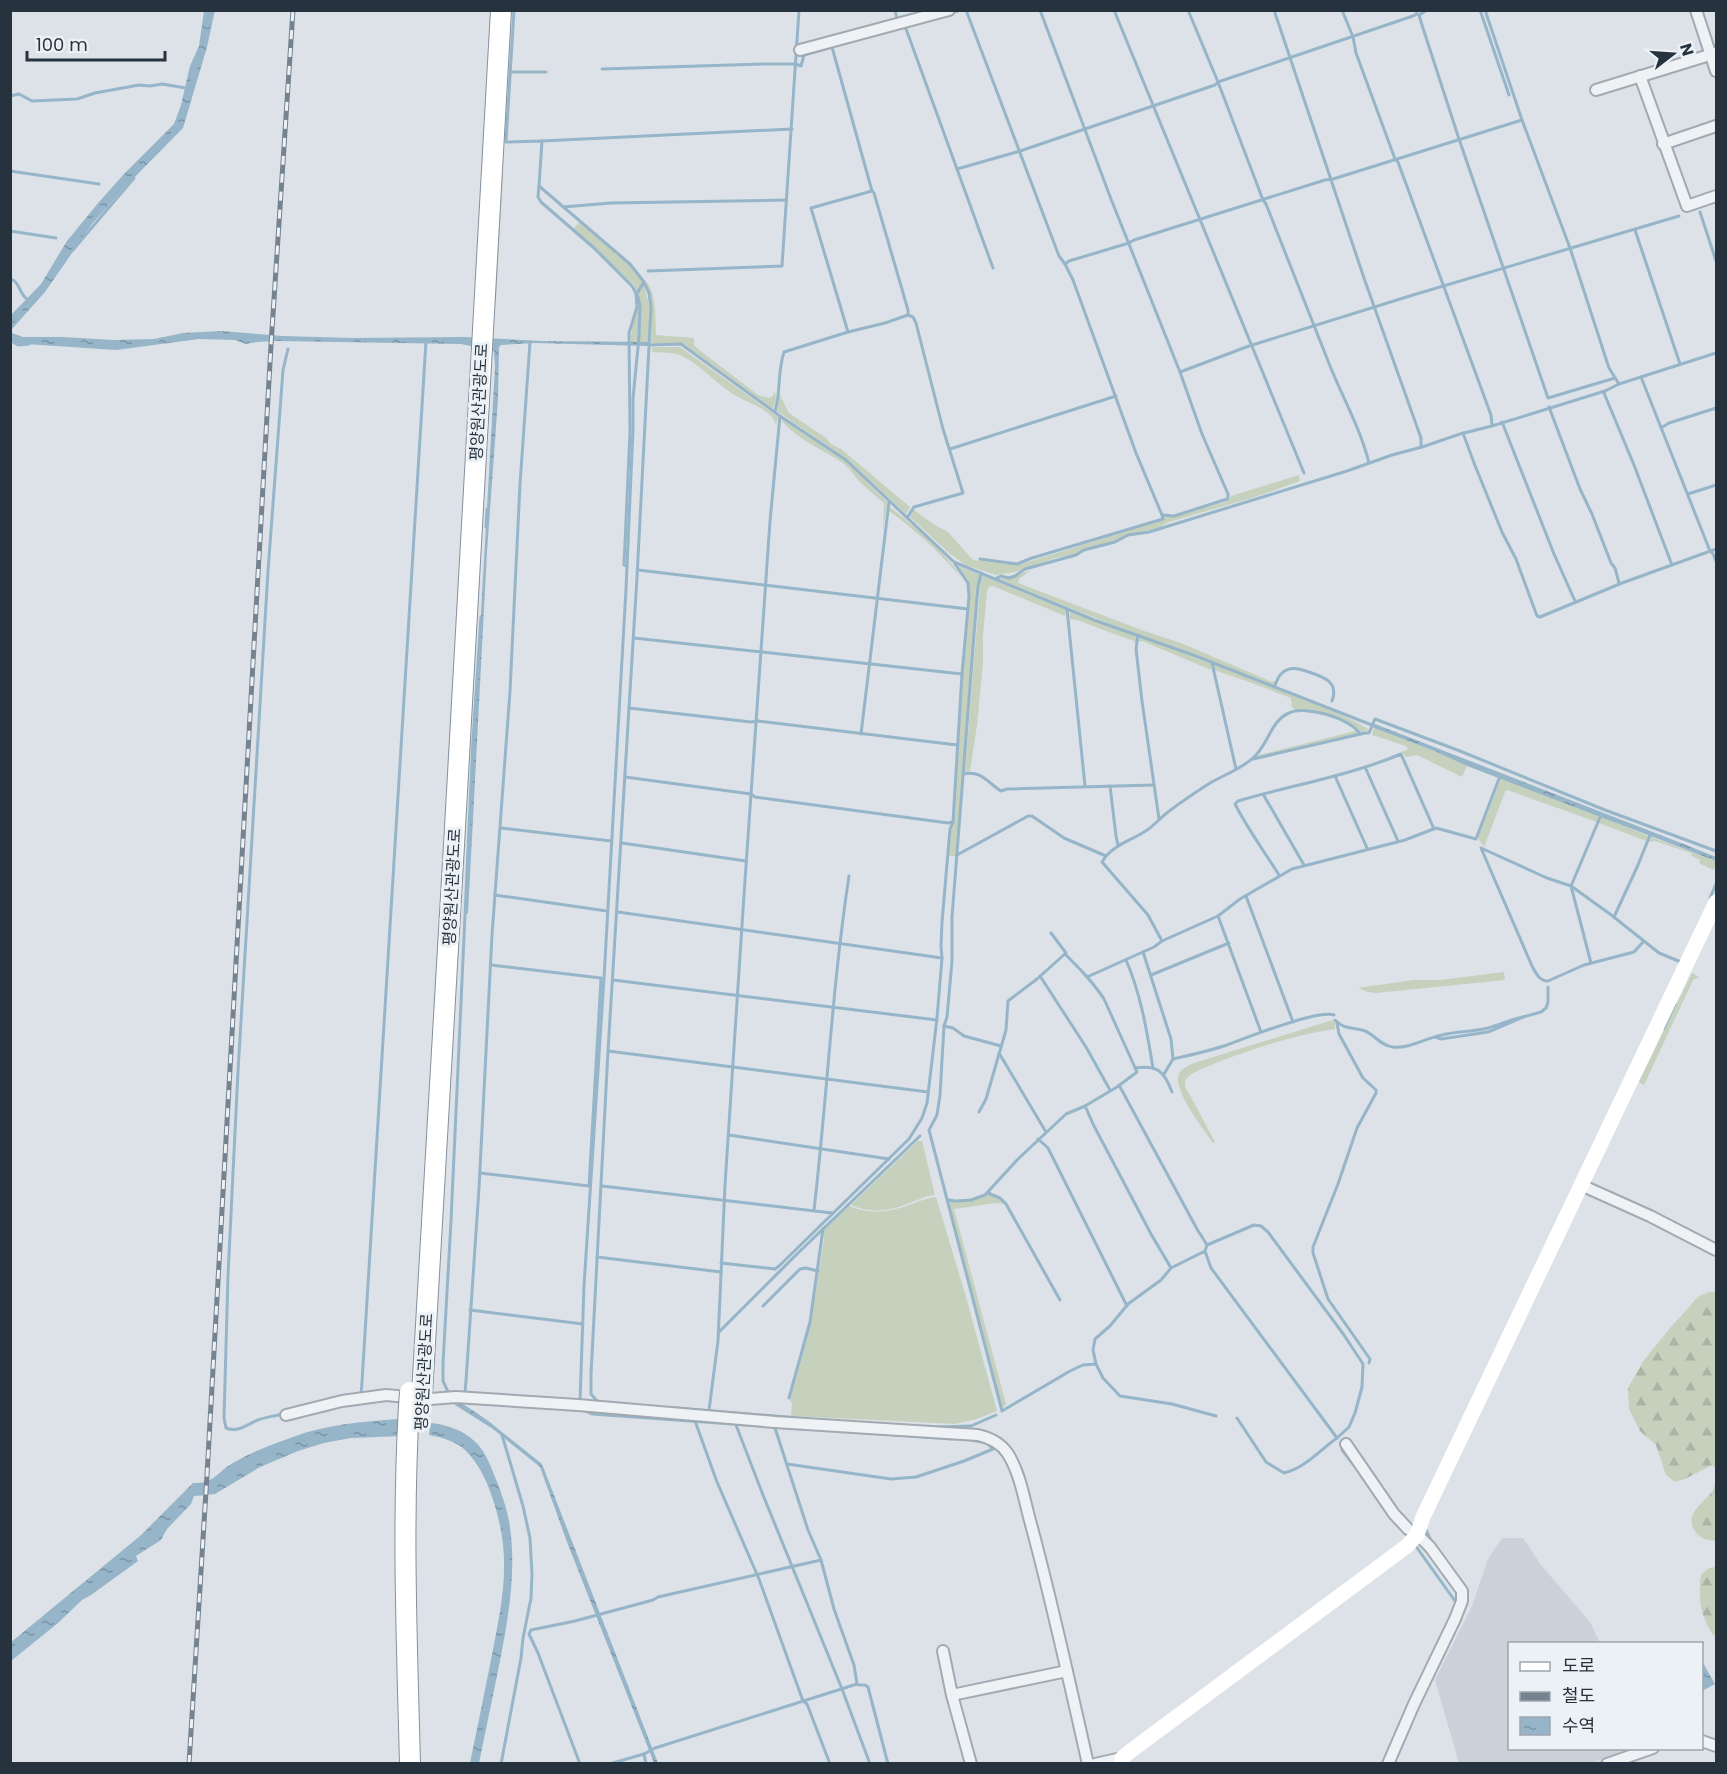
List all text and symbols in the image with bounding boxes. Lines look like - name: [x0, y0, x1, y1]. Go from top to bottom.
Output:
- scale bar: [27, 24, 165, 62]
- north arrow: [1643, 24, 1703, 84]
- text: 100 m: [36, 32, 88, 57]
- text: N: [1674, 41, 1700, 59]
- street label: 평양원산관광도로: [464, 342, 494, 461]
- street label: 평양원산관광도로: [437, 827, 467, 946]
- street label: 평양원산관광도로: [409, 1312, 439, 1431]
- legend: [1508, 1642, 1703, 1750]
- text: 도로: [1562, 1653, 1595, 1678]
- text: 철도: [1562, 1683, 1595, 1708]
- text: 수역: [1562, 1713, 1595, 1738]

